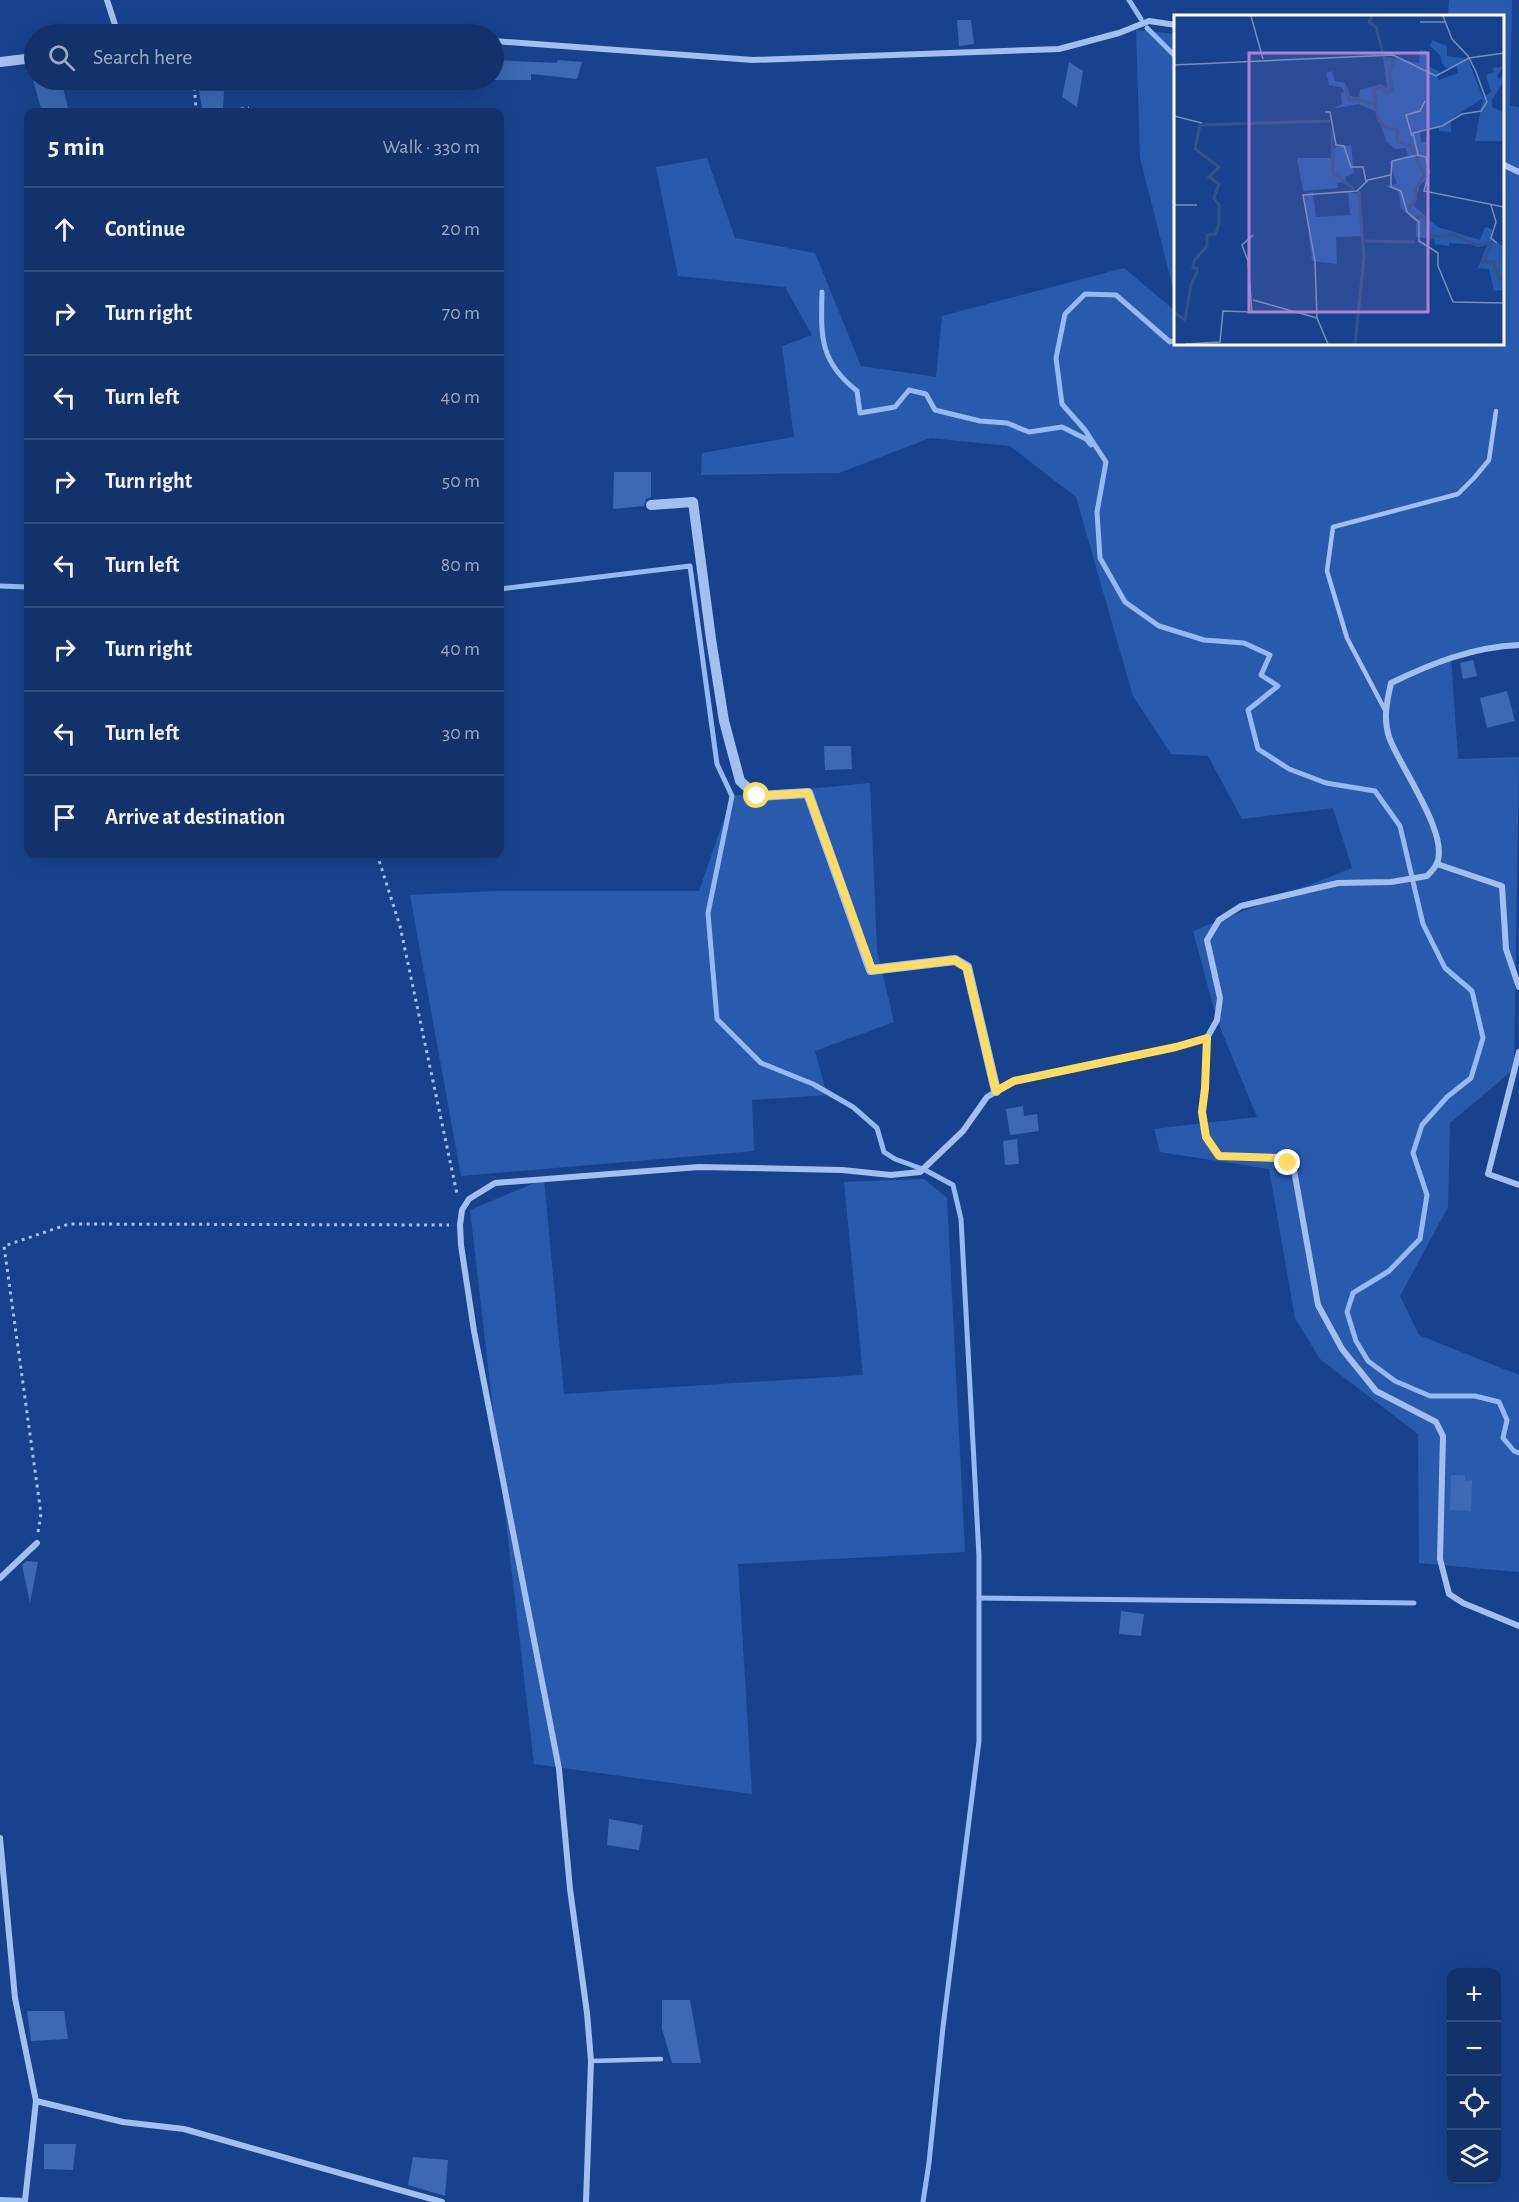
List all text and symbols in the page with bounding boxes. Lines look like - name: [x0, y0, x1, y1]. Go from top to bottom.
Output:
- inset map: [1174, 15, 1504, 345]
- search box: [24, 24, 504, 90]
- icon: search: [45, 41, 78, 74]
- text: Search here: [93, 46, 192, 68]
- text: 5 min: [48, 134, 105, 160]
- text: Walk · 330 m: [382, 137, 480, 157]
- icon: ahead: [48, 213, 81, 246]
- text: Continue: [105, 218, 185, 240]
- text: 20 m: [441, 219, 480, 239]
- icon: right: [48, 297, 81, 330]
- text: Turn right: [105, 302, 192, 324]
- text: 70 m: [442, 303, 480, 323]
- icon: left: [48, 381, 81, 414]
- text: Turn left: [105, 386, 179, 408]
- text: 40 m: [441, 387, 480, 407]
- icon: right: [48, 465, 81, 498]
- text: Turn right: [105, 470, 192, 492]
- text: 50 m: [442, 471, 480, 491]
- icon: left: [48, 549, 81, 582]
- text: Turn left: [105, 554, 179, 576]
- text: 80 m: [441, 555, 480, 575]
- icon: right: [48, 633, 81, 666]
- text: Turn right: [105, 638, 192, 660]
- text: 40 m: [441, 639, 480, 659]
- icon: left: [48, 717, 81, 750]
- text: Turn left: [105, 722, 179, 744]
- text: 30 m: [442, 723, 480, 743]
- route start: [743, 782, 769, 808]
- icon: arrive: [48, 801, 81, 834]
- text: Arrive at destination: [105, 806, 285, 828]
- route end: [1274, 1149, 1300, 1175]
- map controls: [1447, 1968, 1501, 2184]
- button: +: [1447, 1968, 1501, 2022]
- button: −: [1447, 2022, 1501, 2076]
- button: locate: [1447, 2076, 1501, 2130]
- button: layers: [1447, 2130, 1501, 2184]

